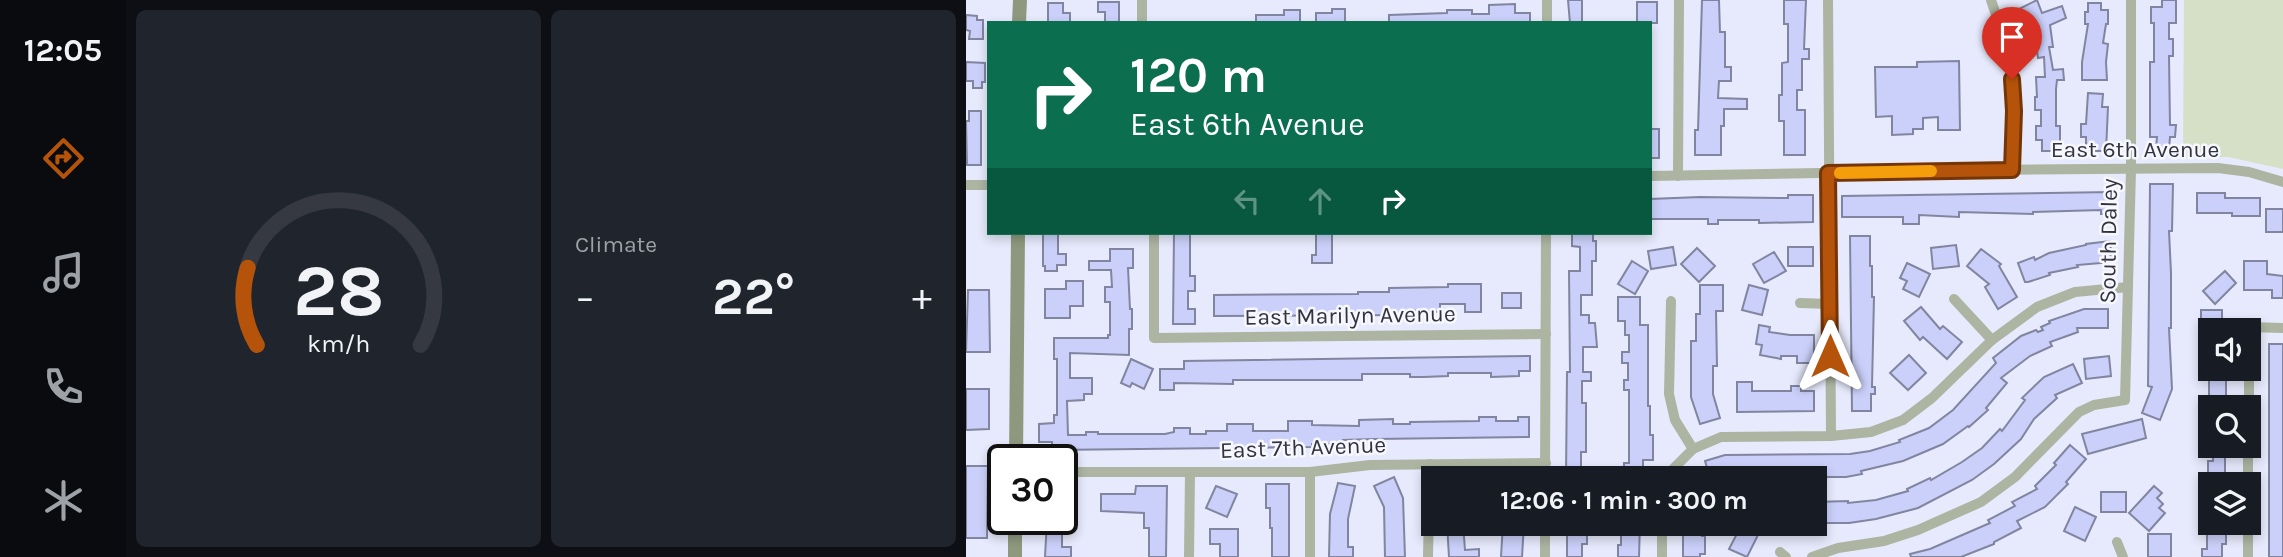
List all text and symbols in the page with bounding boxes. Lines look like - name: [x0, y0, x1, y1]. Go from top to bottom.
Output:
- pin: [1982, 7, 2042, 79]
- icon: arrive: [1993, 18, 2031, 56]
- text: 12:05: [24, 32, 102, 69]
- text: 120 m: [1130, 47, 1267, 104]
- icon: right: [1015, 49, 1106, 140]
- text: East 6th Avenue: [1130, 106, 1365, 143]
- icon: directions: [39, 134, 88, 183]
- street label: East 6th Avenue: [2051, 136, 2219, 163]
- street label: South Daley: [2094, 178, 2123, 304]
- icon: left: [1228, 182, 1266, 220]
- icon: ahead: [1301, 182, 1339, 220]
- icon: right: [1374, 182, 1412, 220]
- text: Climate: [575, 231, 657, 258]
- icon: music: [39, 248, 88, 297]
- text: 28: [293, 248, 384, 333]
- text: 22°: [712, 266, 795, 327]
- text: −: [575, 275, 595, 320]
- text: +: [912, 275, 932, 320]
- street label: East Marilyn Avenue: [1244, 300, 1456, 331]
- map controls: [2198, 318, 2261, 535]
- button: sound: [2198, 318, 2261, 381]
- position arrow: [1793, 319, 1867, 393]
- text: km/h: [307, 328, 370, 357]
- icon: phone: [39, 362, 88, 411]
- button: search: [2198, 395, 2261, 458]
- street label: East 7th Avenue: [1219, 431, 1387, 464]
- speed limit sign: 30: [987, 444, 1078, 535]
- button: layers: [2198, 472, 2261, 535]
- icon: climate: [39, 476, 88, 525]
- text: 12:06 · 1 min · 300 m: [1500, 485, 1748, 516]

